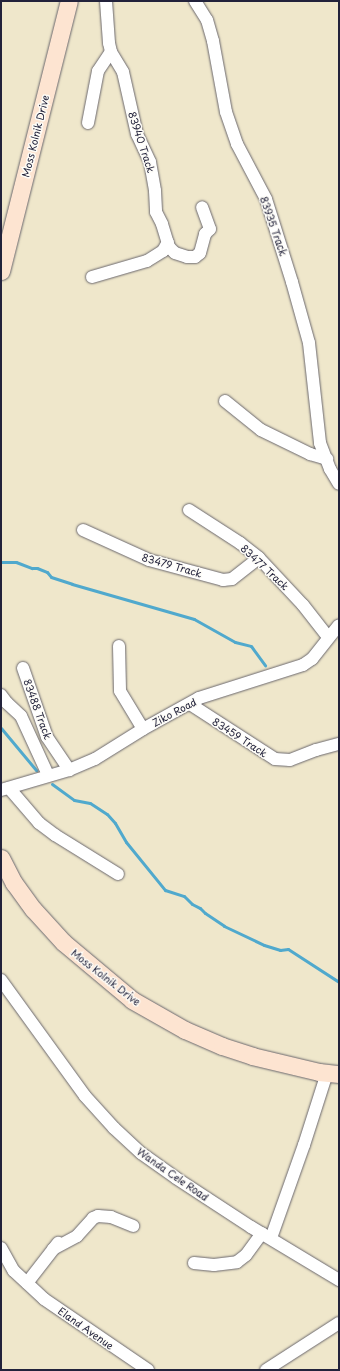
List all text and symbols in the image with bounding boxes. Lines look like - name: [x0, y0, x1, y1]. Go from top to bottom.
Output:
- street label: Moss Kolnik Drive: [19, 93, 51, 179]
- street label: 83940 Track: [126, 110, 158, 174]
- street label: 83935 Track: [258, 195, 290, 257]
- street label: 83477 Track: [238, 542, 292, 592]
- street label: 83479 Track: [141, 551, 203, 579]
- street label: 83488 Track: [22, 678, 54, 740]
- street label: Ziko Road: [150, 695, 198, 729]
- street label: 83459 Track: [210, 715, 270, 759]
- street label: Moss Kolnik Drive: [69, 946, 143, 1008]
- street label: Wanda Cele Road: [135, 1145, 211, 1203]
- street label: Eland Avenue: [56, 1305, 116, 1351]

